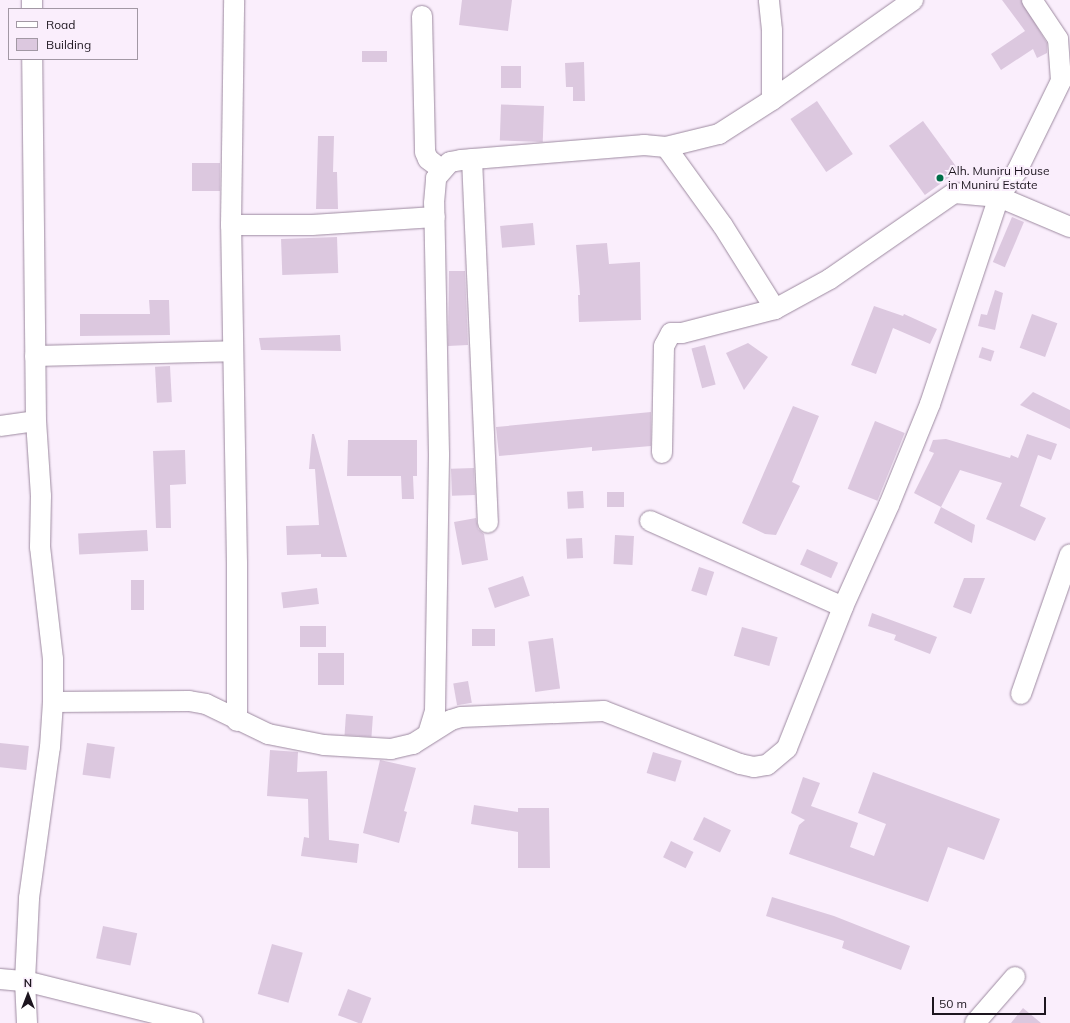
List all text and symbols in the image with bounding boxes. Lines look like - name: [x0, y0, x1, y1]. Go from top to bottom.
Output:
- legend: [8, 8, 138, 60]
- text: Road: [46, 17, 75, 32]
- text: Building: [46, 37, 91, 52]
- place label: Alh. Muniru House in Muniru Estate: [948, 164, 1050, 192]
- marker: Alh. Muniru House in Muniru Estate: [935, 173, 945, 183]
- north arrow: [8, 975, 48, 1015]
- text: N: [24, 976, 32, 990]
- scale bar: [934, 989, 1048, 1015]
- text: 50 m: [939, 996, 967, 1011]

